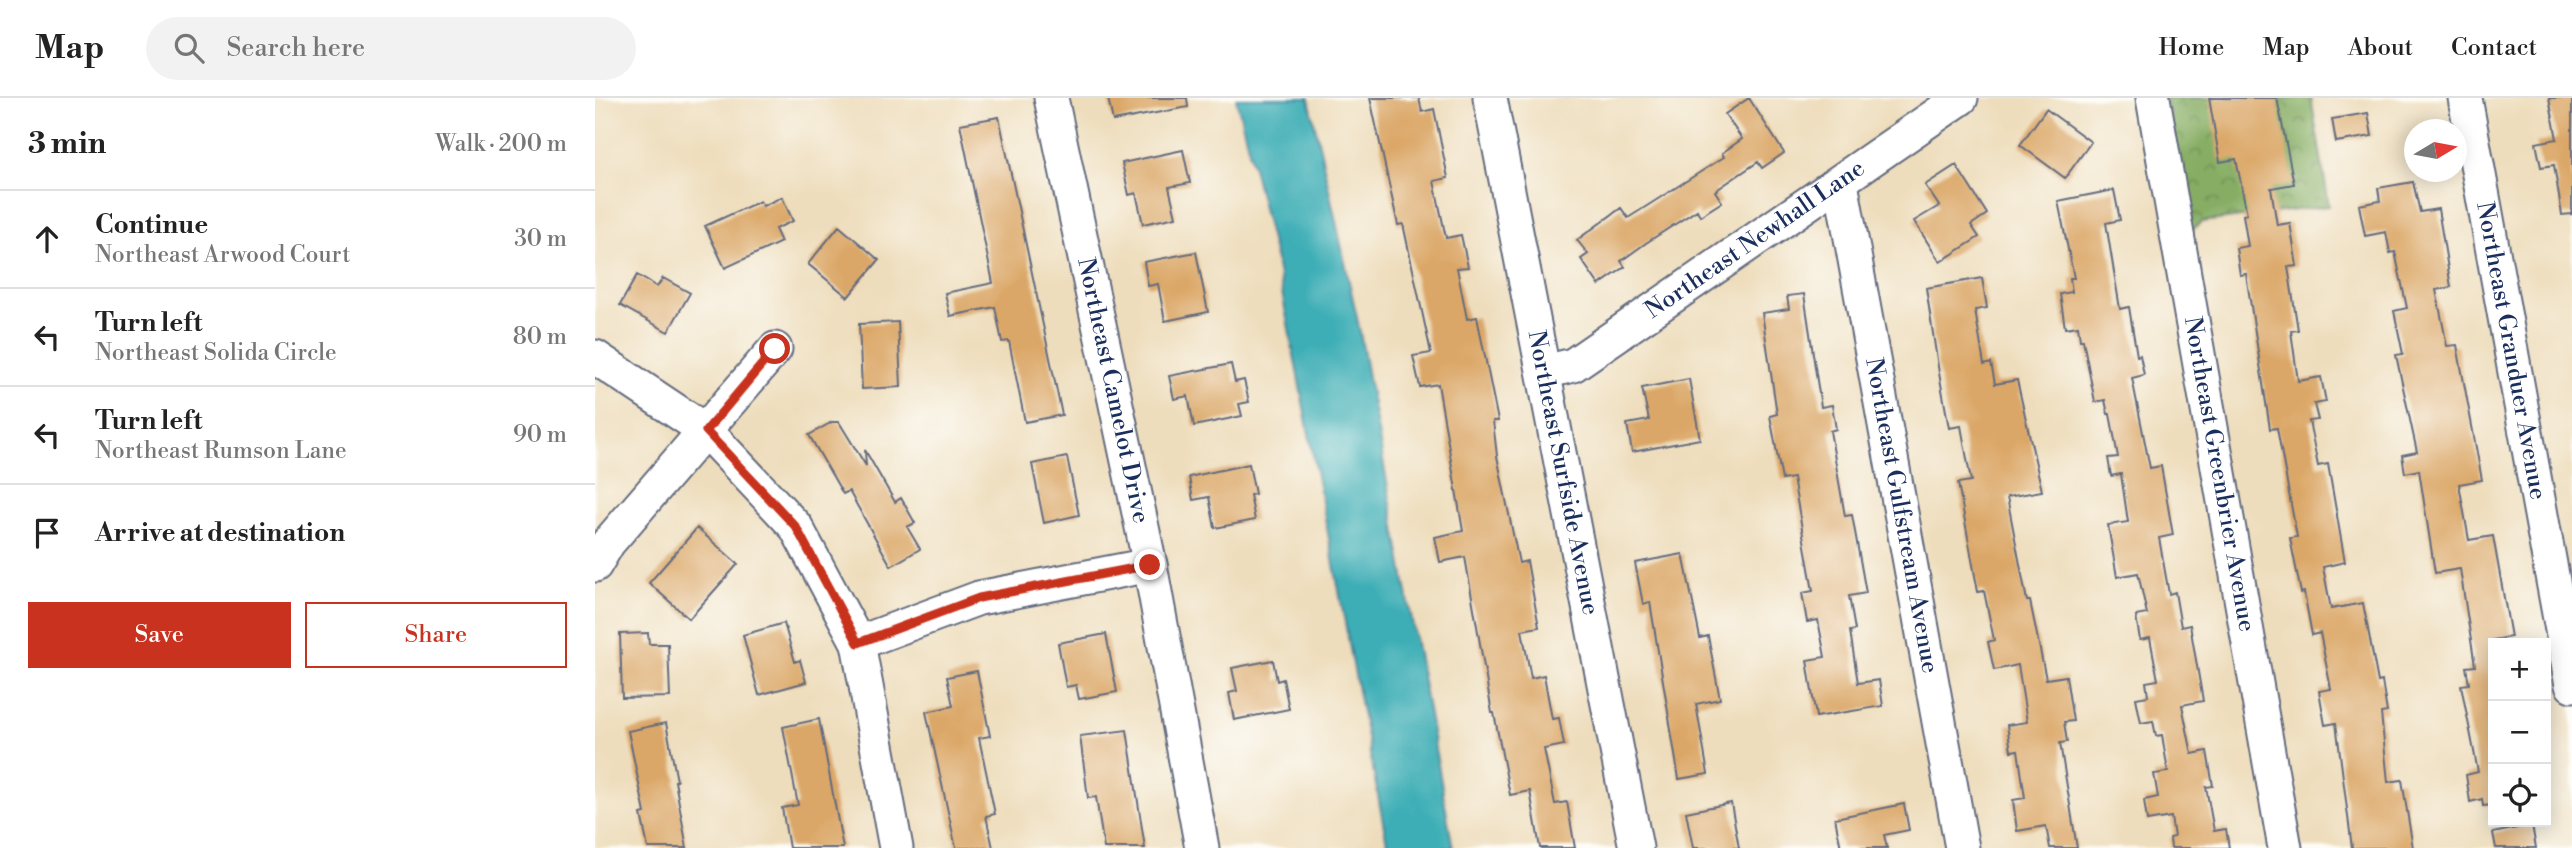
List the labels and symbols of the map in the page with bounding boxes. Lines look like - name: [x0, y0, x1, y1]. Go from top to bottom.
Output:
- north arrow: [2404, 119, 2467, 182]
- street label: Northeast Newhall Lane: [1640, 154, 1871, 326]
- street label: Northeast Granduer Avenue: [2469, 200, 2553, 502]
- street label: Northeast Camelot Drive: [1070, 255, 1156, 526]
- street label: Northeast Greenbrier Avenue: [2177, 314, 2262, 634]
- street label: Northeast Surfside Avenue: [1521, 328, 1605, 618]
- route start: [759, 333, 790, 364]
- street label: Northeast Gulfstream Avenue: [1858, 355, 1945, 676]
- route end: [1134, 549, 1165, 580]

